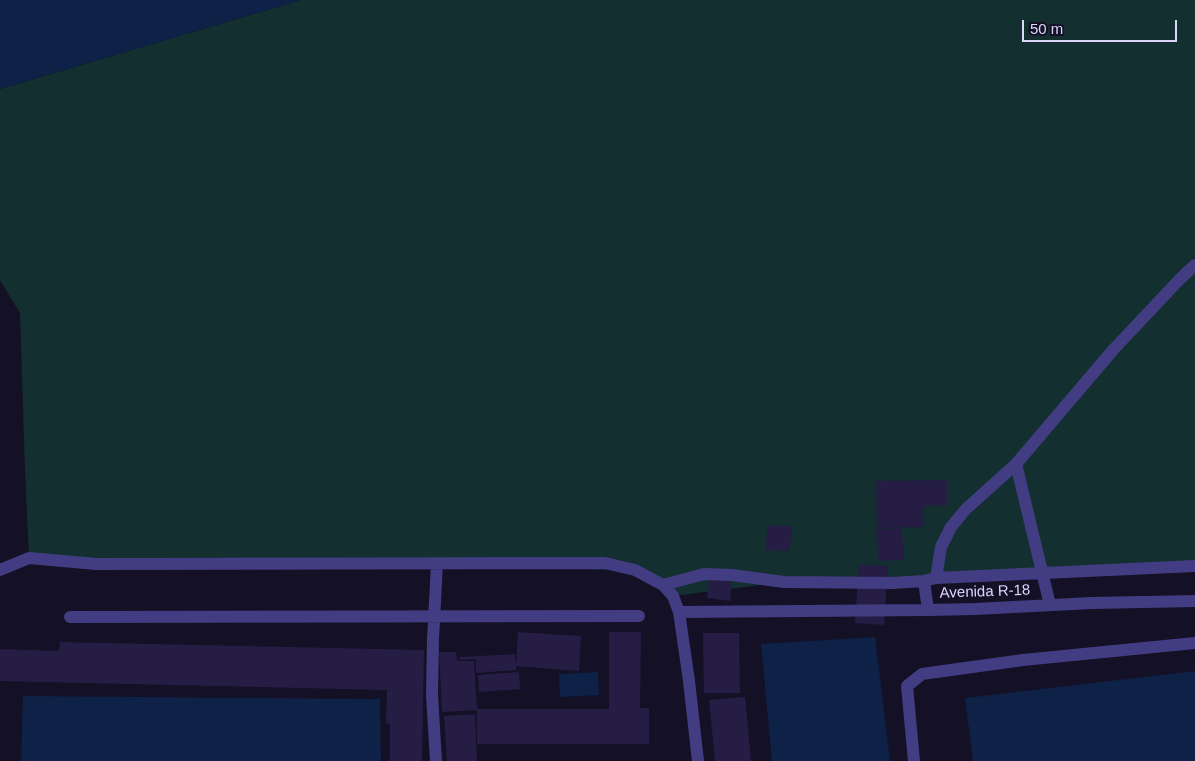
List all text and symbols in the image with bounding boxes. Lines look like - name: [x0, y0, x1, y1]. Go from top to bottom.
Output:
- scale bar: [1025, 10, 1180, 42]
- text: 50 m: [1030, 20, 1063, 37]
- street label: Avenida R-18: [939, 581, 1031, 603]

